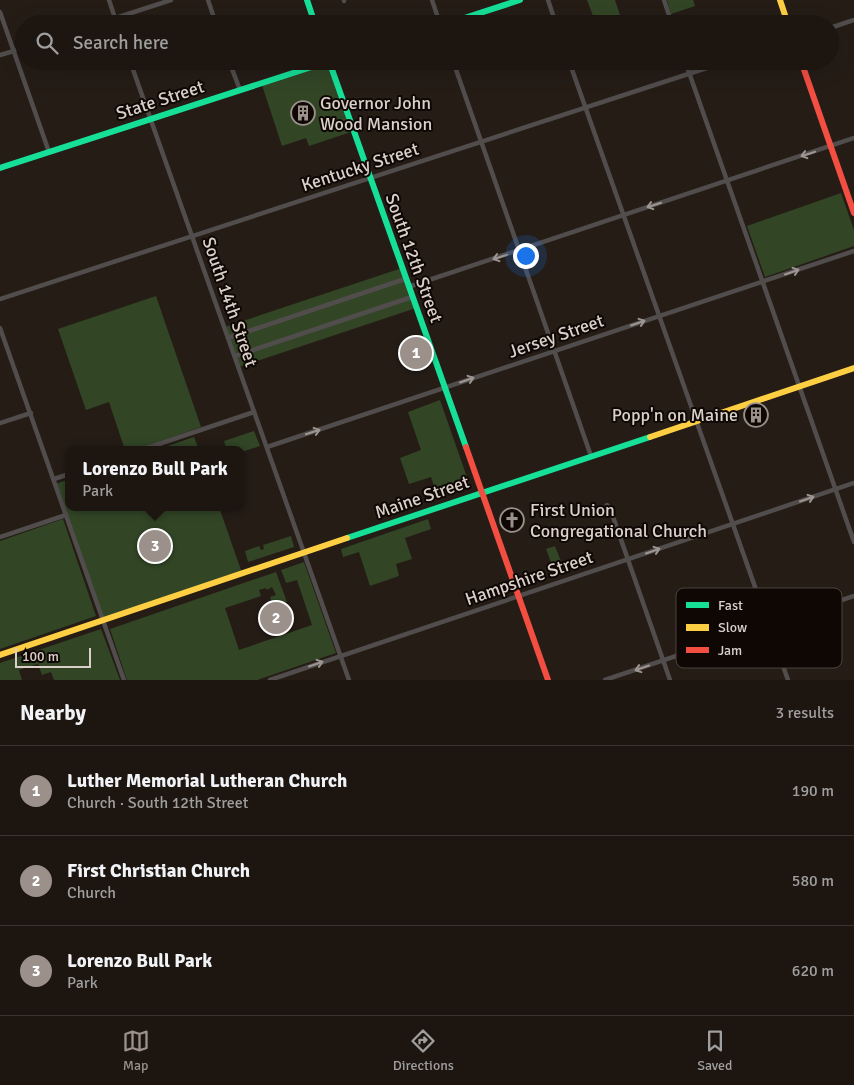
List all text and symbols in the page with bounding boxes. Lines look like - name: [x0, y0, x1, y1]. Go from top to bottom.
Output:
- search box: [15, 15, 839, 70]
- icon: search: [33, 29, 61, 57]
- text: Search here: [73, 31, 169, 55]
- street label: State Street: [113, 75, 207, 125]
- place label: Governor John Wood Mansion: [320, 92, 432, 135]
- building icon: Governor John Wood Mansion: [290, 100, 316, 126]
- street label: Kentucky Street: [299, 138, 421, 196]
- one-way arrow: [801, 150, 816, 159]
- street label: South 12th Street: [380, 190, 448, 326]
- one-way arrow: [646, 201, 662, 210]
- street label: South 14th Street: [198, 234, 262, 370]
- your location: [513, 243, 539, 269]
- one-way arrow: [492, 252, 508, 262]
- one-way arrow: [784, 266, 800, 276]
- street label: Jersey Street: [505, 309, 607, 363]
- one-way arrow: [630, 318, 645, 327]
- pin: 1: [400, 334, 432, 372]
- one-way arrow: [459, 375, 475, 385]
- building icon: Popp'n on Maine: [743, 402, 769, 428]
- place label: Popp'n on Maine: [612, 404, 738, 426]
- one-way arrow: [305, 427, 320, 436]
- popup: [65, 446, 245, 511]
- text: Lorenzo Bull Park: [82, 457, 228, 481]
- street label: Maine Street: [372, 471, 472, 523]
- text: Park: [82, 481, 113, 501]
- one-way arrow: [798, 494, 814, 503]
- place label: First Union Congregational Church: [530, 499, 707, 542]
- church icon: First Union Congregational Church: [499, 507, 525, 533]
- pin: 3: [139, 527, 171, 565]
- street label: Hampshire Street: [462, 546, 596, 610]
- one-way arrow: [644, 546, 660, 555]
- legend: [676, 588, 842, 668]
- text: Fast: [718, 597, 743, 614]
- pin: 2: [260, 599, 292, 637]
- text: Slow: [718, 619, 747, 636]
- text: Jam: [718, 642, 742, 659]
- scale bar: [15, 645, 91, 668]
- text: 100 m: [22, 648, 59, 665]
- one-way arrow: [308, 659, 323, 668]
- one-way arrow: [634, 663, 650, 673]
- text: Nearby: [20, 700, 86, 726]
- text: 3 results: [775, 703, 834, 723]
- text: Luther Memorial Lutheran Church: [67, 769, 347, 793]
- text: 1: [32, 781, 40, 801]
- text: 190 m: [792, 781, 834, 801]
- text: Church · South 12th Street: [67, 793, 248, 813]
- text: First Christian Church: [67, 859, 250, 883]
- text: 2: [32, 871, 40, 891]
- text: 580 m: [792, 871, 834, 891]
- text: Church: [67, 883, 116, 903]
- text: Lorenzo Bull Park: [67, 949, 212, 973]
- text: 3: [32, 961, 40, 981]
- text: 620 m: [792, 961, 834, 981]
- text: Park: [67, 973, 98, 993]
- tab: Map: [122, 1027, 150, 1074]
- tab: Directions: [393, 1027, 454, 1074]
- tab: Saved: [697, 1027, 732, 1074]

